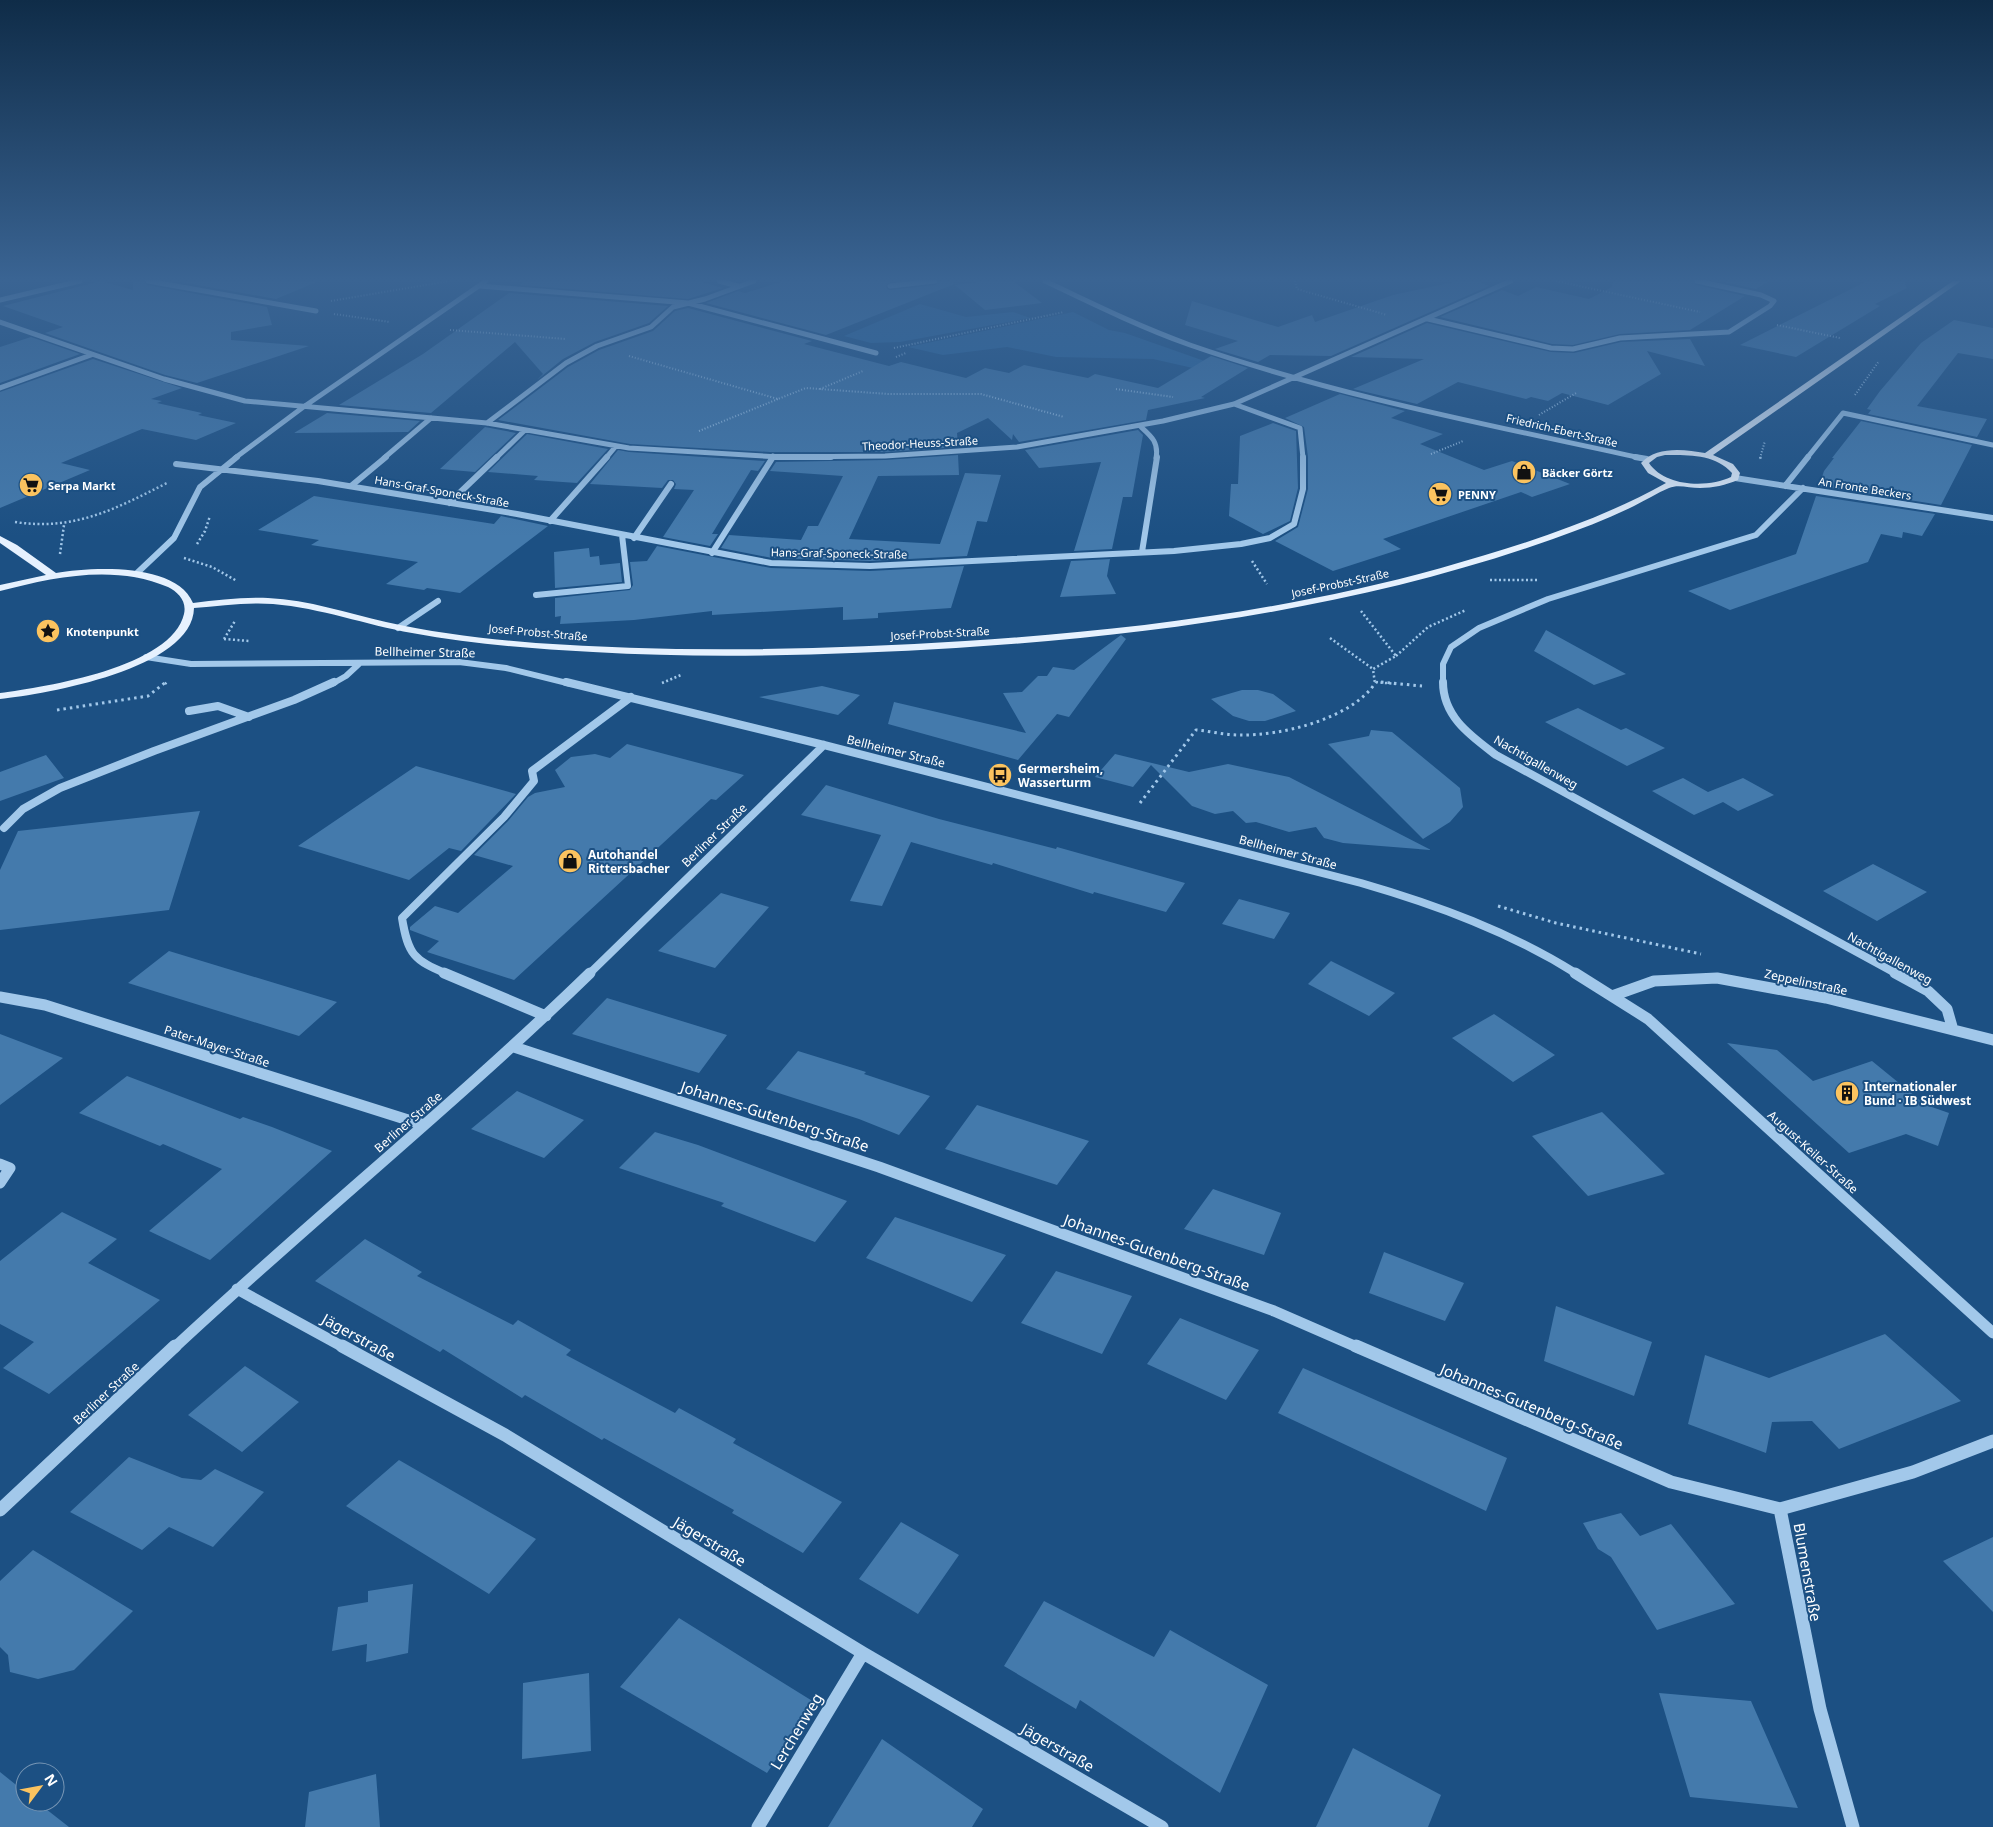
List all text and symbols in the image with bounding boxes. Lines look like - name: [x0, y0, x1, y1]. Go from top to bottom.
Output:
- street label: Friedrich-Ebert-Straße: [1505, 410, 1619, 450]
- street label: Theodor-Heuss-Straße: [862, 432, 978, 454]
- shop icon: Bäcker Görtz: [1511, 459, 1537, 485]
- place label: Bäcker Görtz: [1542, 465, 1613, 480]
- supermarket icon: Serpa Markt: [18, 472, 44, 498]
- street label: Hans-Graf-Sponeck-Straße: [373, 472, 511, 510]
- street label: An Fronte Beckers: [1818, 473, 1912, 503]
- place label: Serpa Markt: [48, 478, 116, 493]
- supermarket icon: PENNY: [1427, 481, 1453, 507]
- place label: PENNY: [1458, 487, 1496, 502]
- street label: Hans-Graf-Sponeck-Straße: [771, 544, 907, 562]
- street label: Josef-Probst-Straße: [1289, 565, 1390, 601]
- place icon: Knotenpunkt: [35, 618, 61, 644]
- street label: Josef-Probst-Straße: [487, 620, 588, 644]
- street label: Josef-Probst-Straße: [889, 623, 990, 643]
- place label: Knotenpunkt: [66, 624, 139, 639]
- street label: Bellheimer Straße: [374, 643, 476, 661]
- street label: Bellheimer Straße: [845, 731, 947, 771]
- street label: Nachtigallenweg: [1491, 731, 1581, 793]
- place label: Germersheim, Wasserturm: [1018, 760, 1103, 791]
- bus stop icon: Germersheim, Wasserturm: [987, 762, 1013, 788]
- street label: Berliner Straße: [678, 799, 751, 871]
- street label: Bellheimer Straße: [1237, 831, 1339, 873]
- place label: Autohandel Rittersbacher: [588, 846, 670, 877]
- shop icon: Autohandel Rittersbacher: [557, 848, 583, 874]
- street label: Nachtigallenweg: [1845, 928, 1935, 988]
- street label: Zeppelinstraße: [1763, 965, 1849, 999]
- street label: Pater-Mayer-Straße: [162, 1021, 272, 1071]
- street label: Johannes-Gutenberg-Straße: [676, 1075, 872, 1156]
- place label: Internationaler Bund · IB Südwest: [1864, 1078, 1971, 1109]
- building icon: Internationaler Bund · IB Südwest: [1834, 1080, 1860, 1106]
- street label: Berliner Straße: [370, 1088, 446, 1156]
- street label: August-Keiler-Straße: [1764, 1107, 1862, 1197]
- street label: Johannes-Gutenberg-Straße: [1059, 1208, 1253, 1295]
- street label: Jägerstraße: [317, 1308, 399, 1365]
- street label: Berliner Straße: [69, 1358, 143, 1428]
- street label: Johannes-Gutenberg-Straße: [1436, 1358, 1627, 1454]
- street label: Jägerstraße: [668, 1510, 750, 1570]
- street label: Blumenstraße: [1790, 1521, 1826, 1623]
- street label: Lerchenweg: [765, 1689, 827, 1773]
- street label: Jägerstraße: [1016, 1717, 1098, 1776]
- north arrow: [15, 1762, 65, 1812]
- text: N: [40, 1770, 63, 1790]

